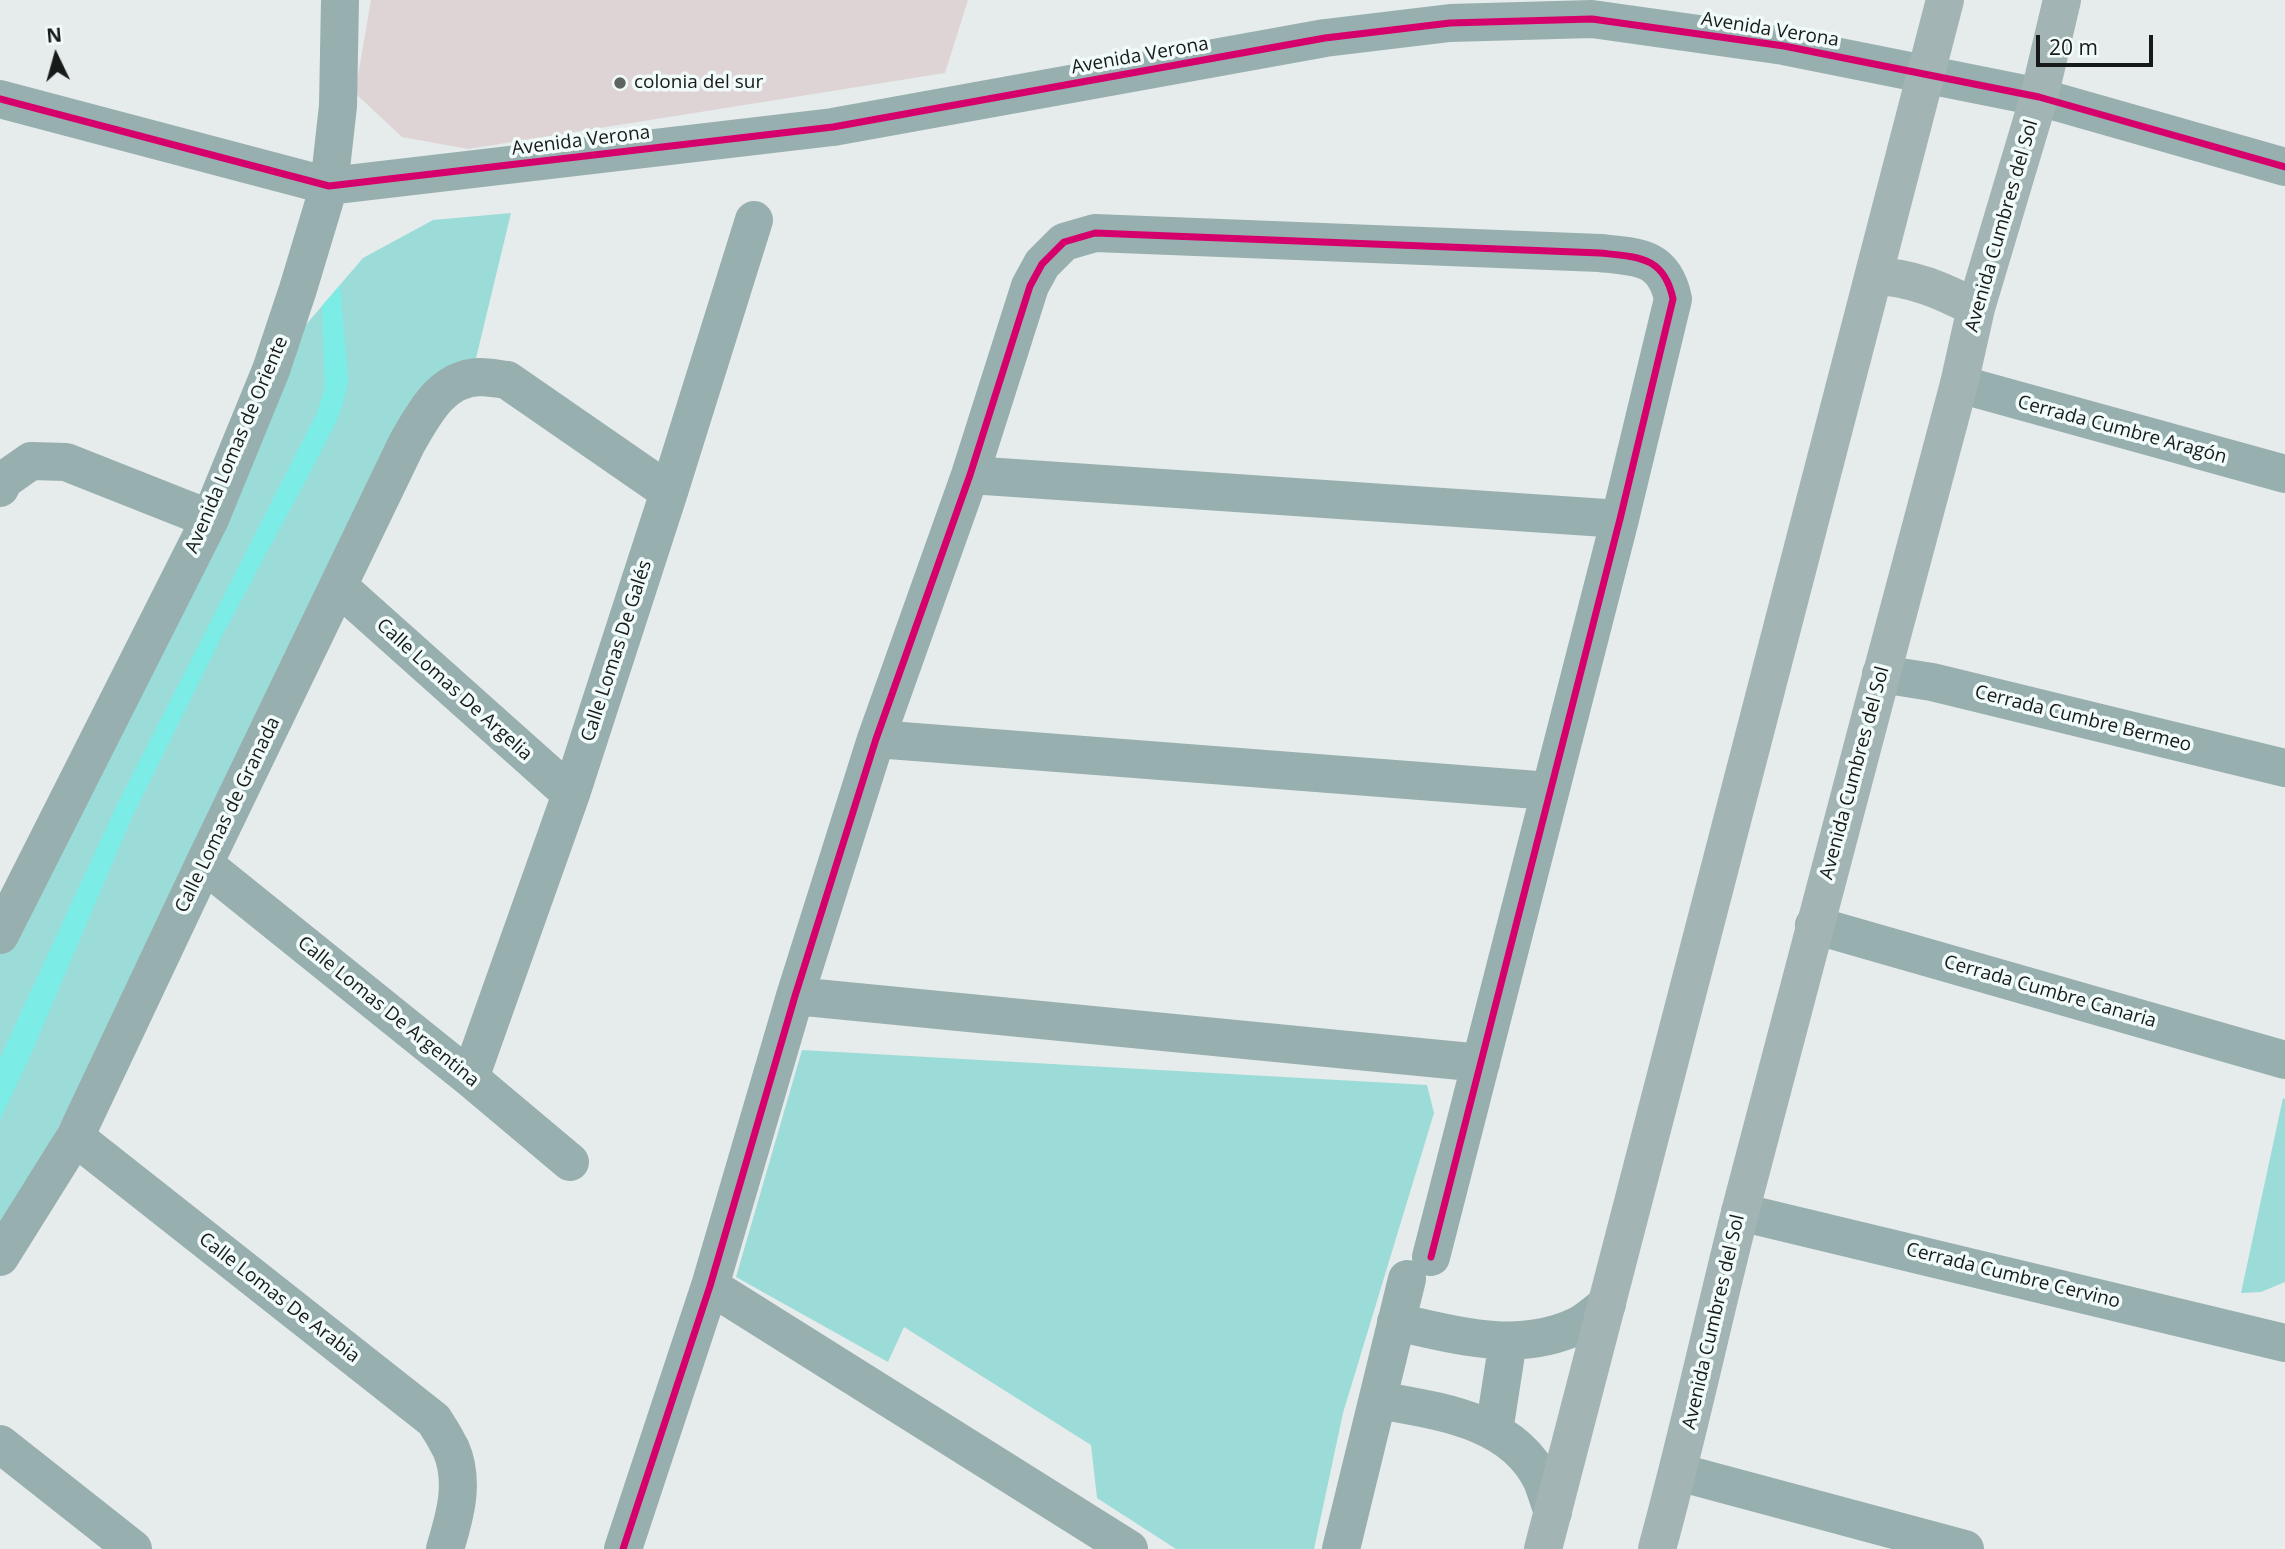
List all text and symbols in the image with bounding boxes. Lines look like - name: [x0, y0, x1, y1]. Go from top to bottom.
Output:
- street label: Avenida Verona: [1700, 8, 1840, 52]
- north arrow: [21, 21, 91, 91]
- text: N: [45, 21, 63, 49]
- scale bar: [2040, 21, 2157, 65]
- street label: Avenida Verona: [1070, 33, 1210, 79]
- text: 20 m: [2049, 33, 2098, 61]
- place label: colonia del sur: [634, 72, 763, 94]
- marker: colonia del sur: [612, 75, 628, 91]
- street label: Avenida Cumbres del Sol: [1961, 117, 2043, 335]
- street label: Avenida Verona: [511, 121, 651, 161]
- street label: Avenida Lomas de Oriente: [181, 333, 293, 557]
- street label: Cerrada Cumbre Aragón: [2015, 391, 2229, 469]
- street label: Calle Lomas De Galés: [577, 557, 657, 745]
- street label: Calle Lomas De Argelia: [371, 614, 537, 766]
- street label: Avenida Cumbres del Sol: [1816, 664, 1894, 882]
- street label: Cerrada Cumbre Bermeo: [1972, 681, 2194, 757]
- street label: Calle Lomas de Granada: [171, 713, 285, 917]
- street label: Calle Lomas De Argentina: [293, 932, 483, 1092]
- street label: Cerrada Cumbre Canaria: [1941, 951, 2159, 1033]
- street label: Avenida Cumbres del Sol: [1678, 1212, 1750, 1432]
- street label: Calle Lomas De Arabia: [194, 1228, 364, 1368]
- street label: Cerrada Cumbre Cervino: [1904, 1238, 2122, 1314]

